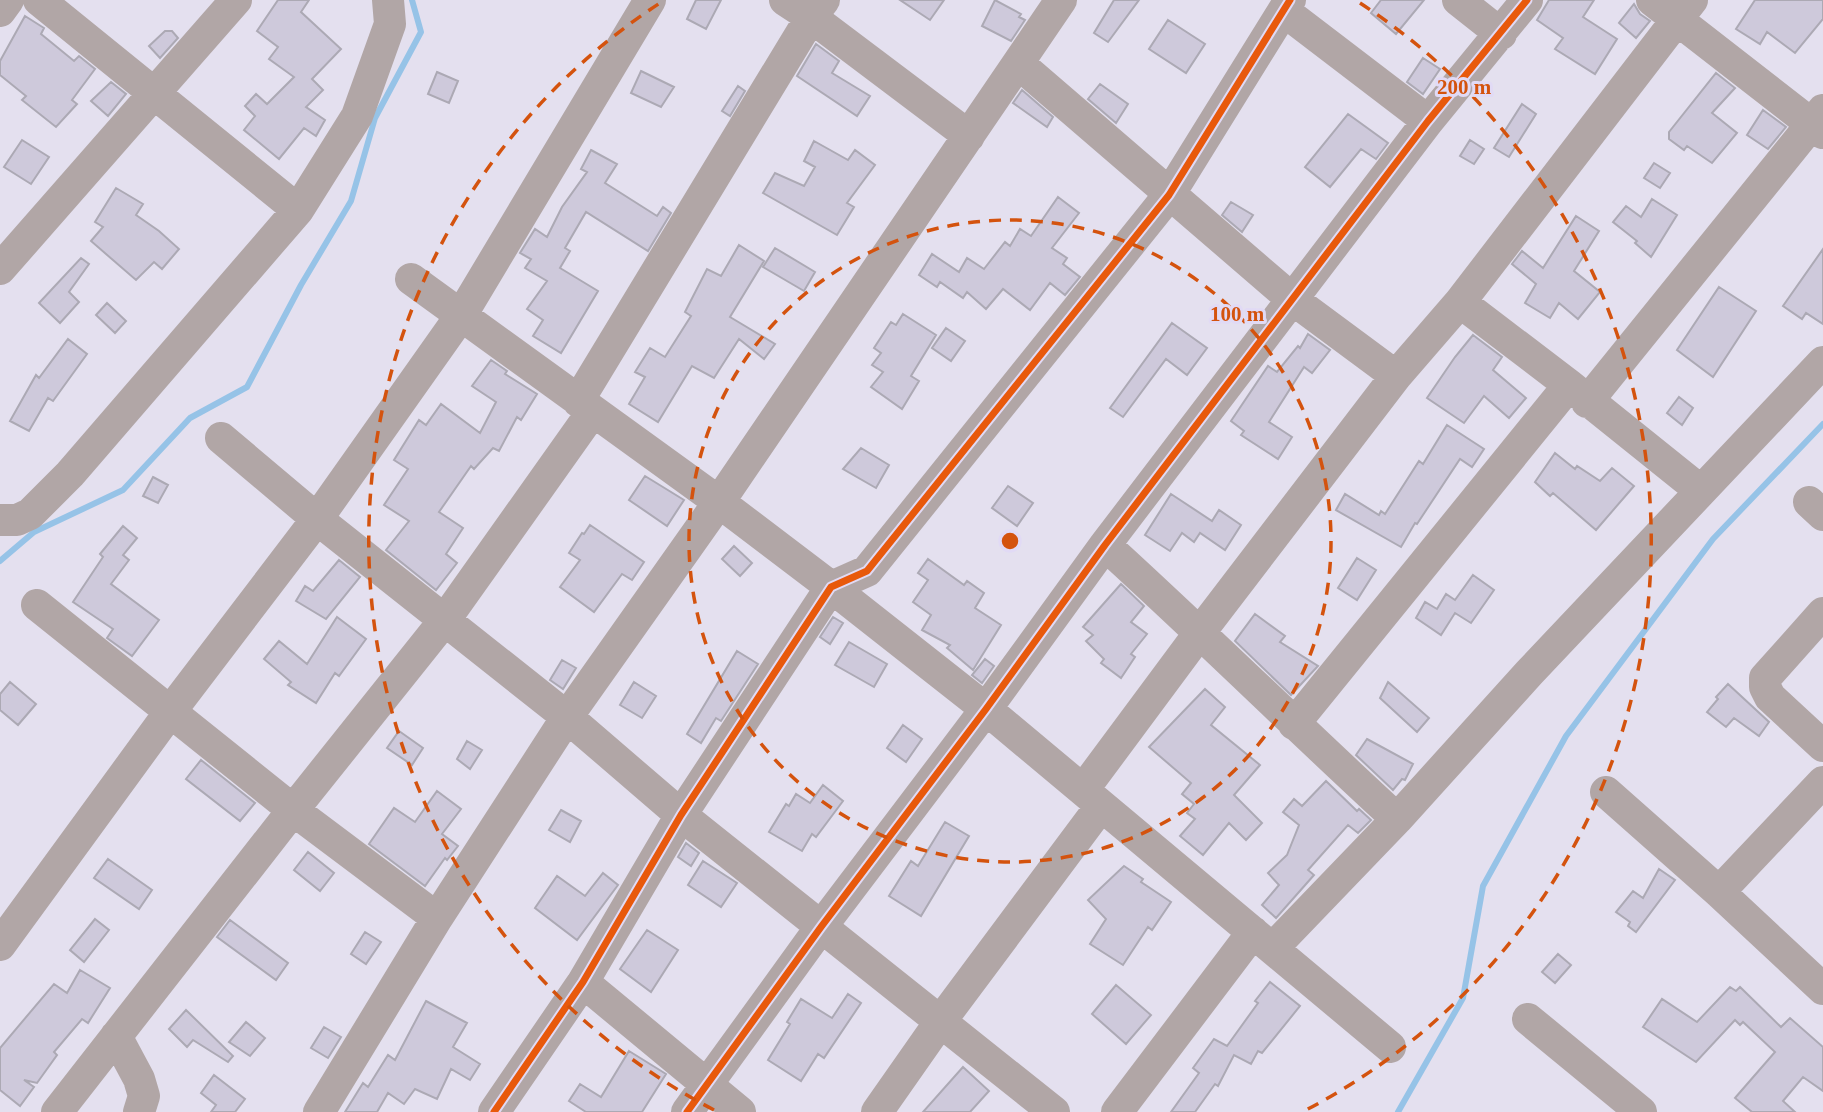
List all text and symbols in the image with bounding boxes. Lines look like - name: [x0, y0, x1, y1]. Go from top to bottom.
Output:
- text: 200 m: [1437, 75, 1492, 99]
- text: 100 m: [1210, 302, 1265, 326]
- centre of rings: [998, 529, 1022, 553]

